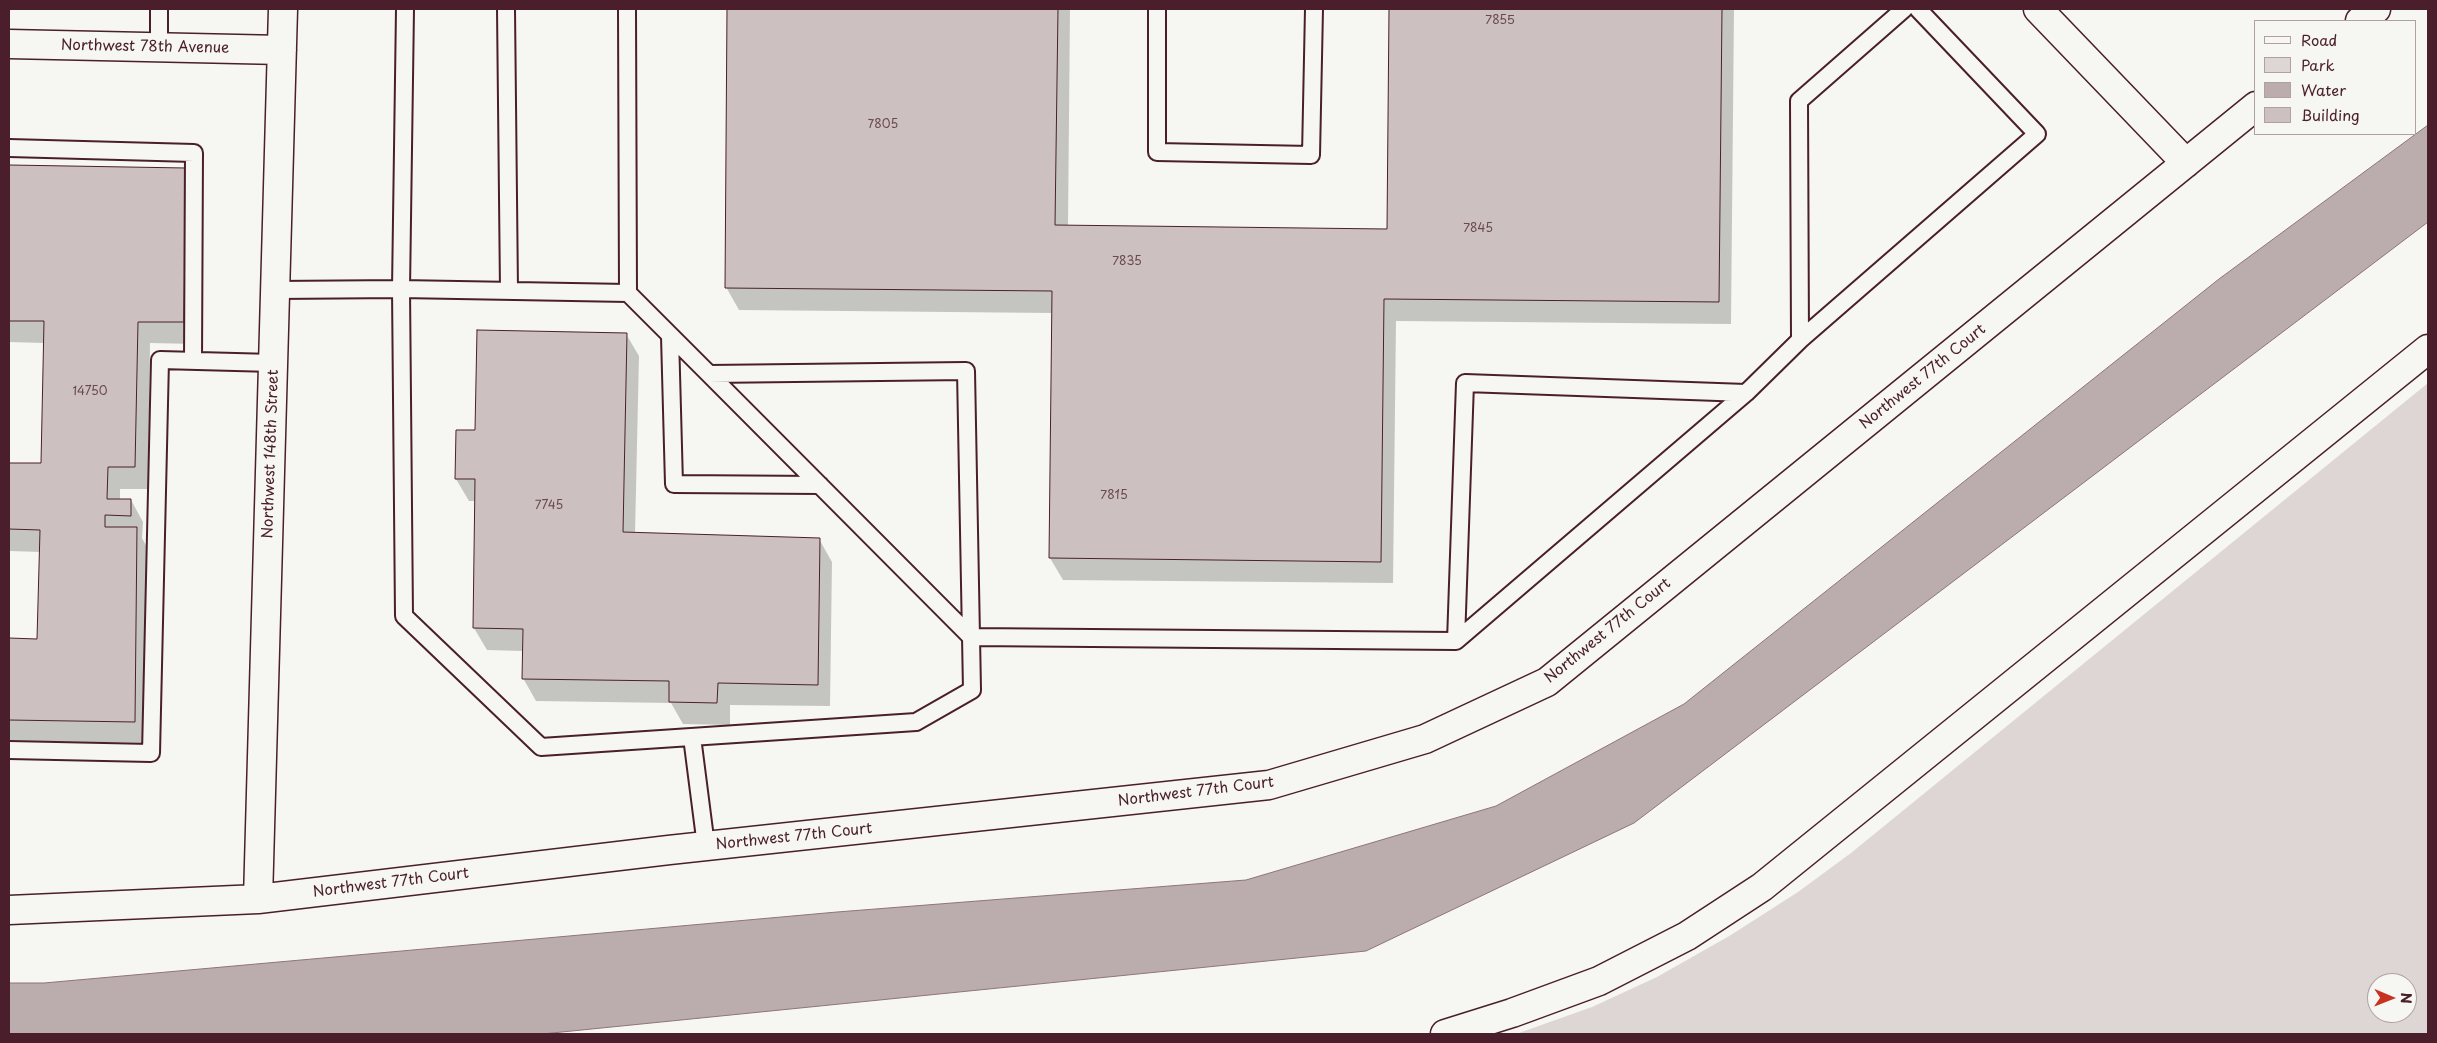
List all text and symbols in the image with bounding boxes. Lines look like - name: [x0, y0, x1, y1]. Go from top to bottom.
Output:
- house number: 7855: [1485, 14, 1515, 28]
- legend: [2254, 20, 2417, 135]
- text: Road: [2301, 28, 2337, 51]
- street label: Northwest 78th Avenue: [61, 37, 229, 57]
- text: Park: [2301, 53, 2335, 76]
- text: Water: [2301, 78, 2346, 101]
- text: Building: [2301, 103, 2360, 126]
- house number: 7805: [868, 118, 898, 132]
- house number: 7845: [1463, 222, 1493, 236]
- house number: 7835: [1112, 255, 1142, 269]
- street label: Northwest 77th Court: [1856, 321, 1990, 433]
- street label: Northwest 148th Street: [259, 369, 283, 539]
- house number: 14750: [73, 385, 107, 399]
- house number: 7815: [1100, 489, 1128, 503]
- house number: 7745: [535, 499, 563, 513]
- street label: Northwest 77th Court: [1541, 575, 1675, 687]
- street label: Northwest 77th Court: [1117, 773, 1275, 811]
- street label: Northwest 77th Court: [715, 820, 873, 854]
- street label: Northwest 77th Court: [312, 864, 470, 902]
- north arrow: [2367, 973, 2417, 1023]
- text: N: [2396, 993, 2417, 1004]

